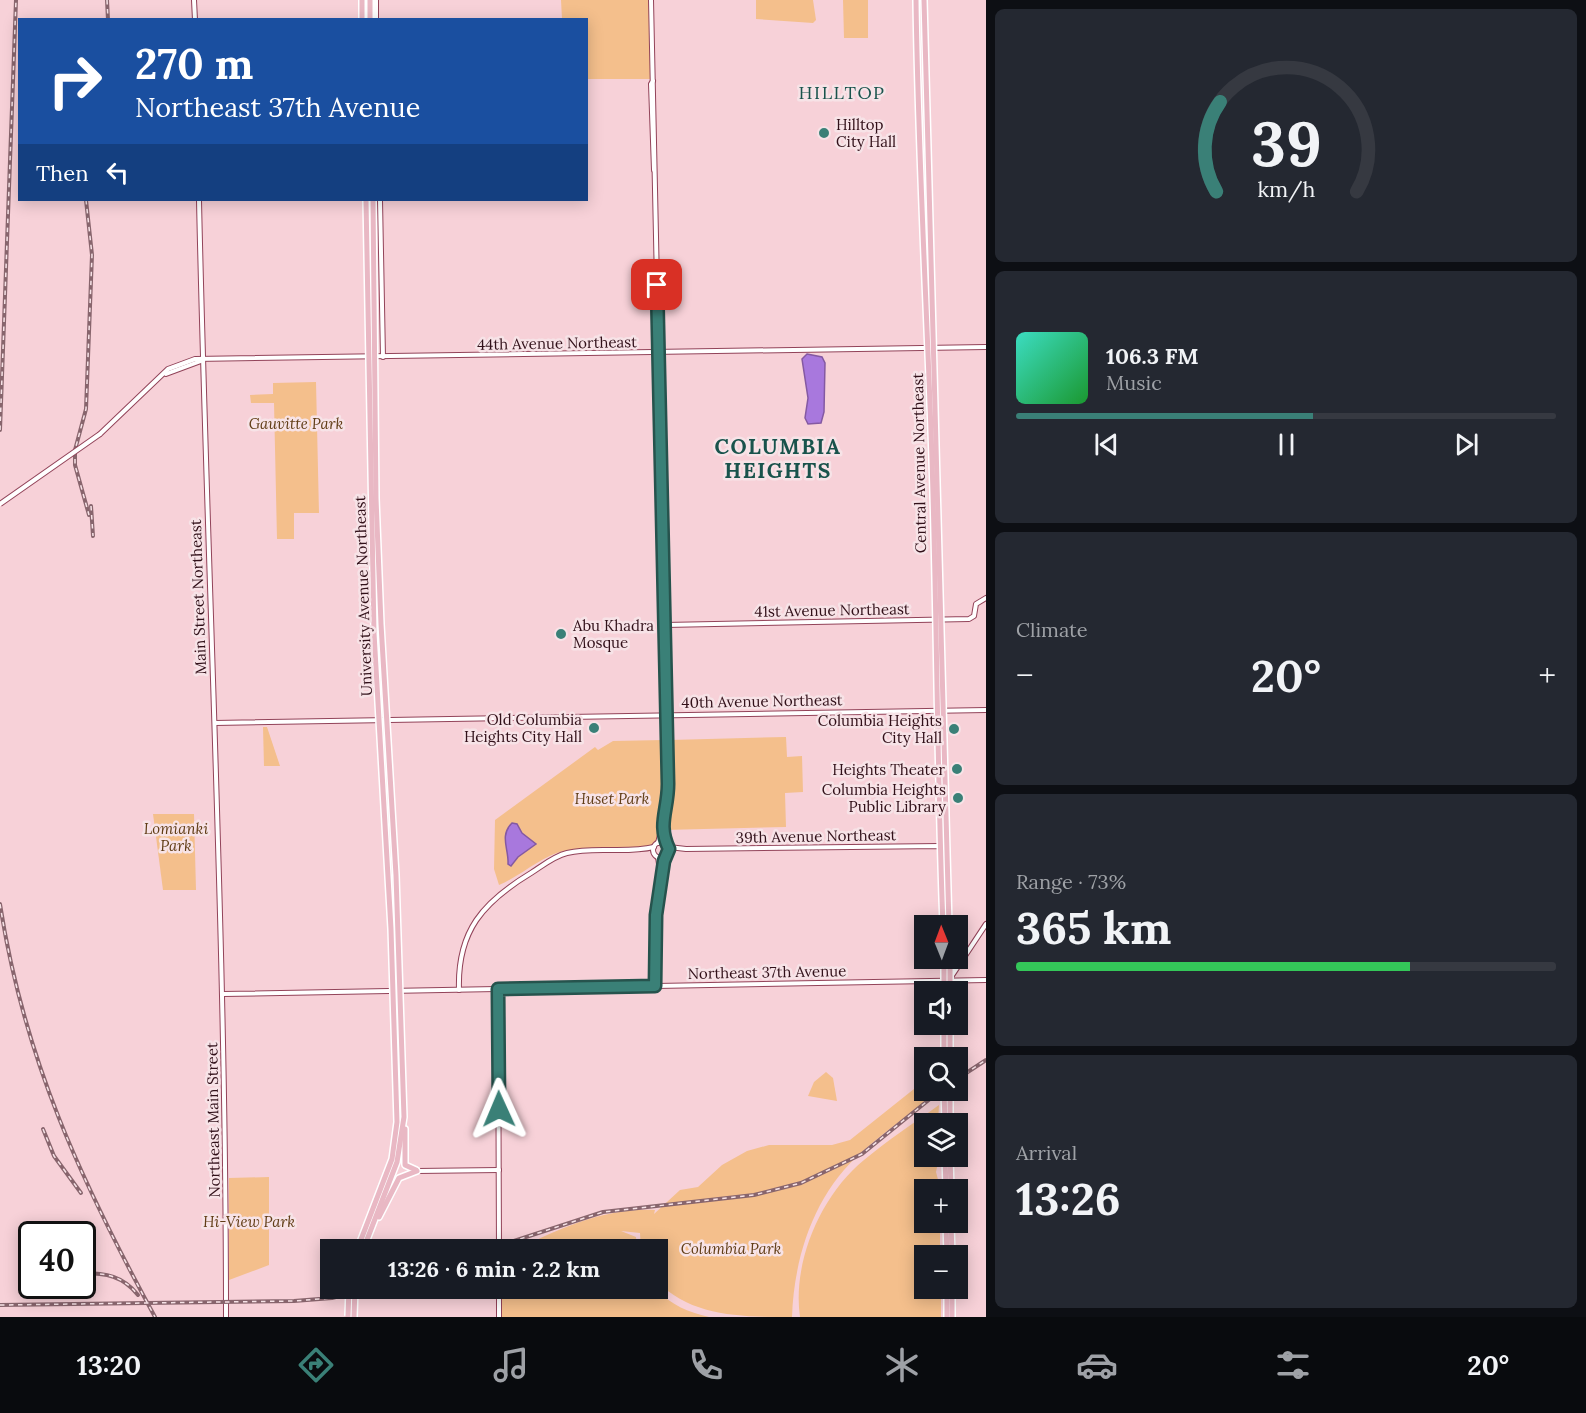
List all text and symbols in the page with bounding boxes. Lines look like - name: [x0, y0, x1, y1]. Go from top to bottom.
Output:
- text: 270 m: [135, 37, 253, 91]
- icon: right: [36, 42, 114, 120]
- district label: HILLTOP: [799, 81, 885, 104]
- text: Northeast 37th Avenue: [135, 90, 420, 124]
- text: 39: [1251, 103, 1321, 183]
- place label: Hilltop City Hall: [836, 115, 896, 151]
- marker: Hilltop City Hall: [817, 126, 831, 140]
- icon: left: [101, 156, 134, 189]
- text: Then: [36, 159, 89, 187]
- text: km/h: [1257, 176, 1315, 204]
- pin: [631, 259, 682, 310]
- icon: arrive: [640, 268, 673, 301]
- street label: 44th Avenue Northeast: [477, 332, 637, 354]
- text: 106.3 FM: [1106, 342, 1199, 370]
- text: Music: [1106, 370, 1162, 395]
- street label: Central Avenue Northeast: [908, 372, 930, 553]
- park label: Gauvitte Park: [249, 414, 344, 433]
- icon: previous: [1090, 428, 1123, 461]
- icon: pause: [1270, 428, 1303, 461]
- icon: next: [1450, 428, 1483, 461]
- district label: COLUMBIA HEIGHTS: [715, 433, 841, 484]
- street label: University Avenue Northeast: [350, 495, 376, 697]
- street label: Main Street Northeast: [186, 519, 210, 675]
- street label: 41st Avenue Northeast: [754, 599, 910, 621]
- place label: Abu Khadra Mosque: [572, 616, 654, 652]
- text: Climate: [1016, 617, 1088, 642]
- marker: Abu Khadra Mosque: [554, 627, 568, 641]
- text: 20°: [1251, 647, 1321, 704]
- text: −: [1016, 654, 1034, 696]
- text: +: [1538, 654, 1556, 696]
- street label: 40th Avenue Northeast: [681, 690, 843, 712]
- place label: Old Columbia Heights City Hall: [464, 710, 582, 746]
- place label: Columbia Heights City Hall: [818, 711, 942, 747]
- marker: Old Columbia Heights City Hall: [587, 721, 601, 735]
- marker: Columbia Heights City Hall: [947, 722, 961, 736]
- place label: Heights Theater: [832, 760, 945, 779]
- marker: Heights Theater: [950, 762, 964, 776]
- place label: Columbia Heights Public Library: [822, 780, 946, 816]
- park label: Huset Park: [575, 789, 650, 808]
- marker: Columbia Heights Public Library: [951, 791, 965, 805]
- park label: Lomianki Park: [144, 819, 208, 855]
- street label: 39th Avenue Northeast: [736, 825, 897, 847]
- text: Range · 73%: [1016, 869, 1126, 894]
- text: 365 km: [1016, 899, 1171, 956]
- north arrow: [914, 915, 968, 969]
- map controls: [914, 915, 968, 1299]
- street label: Northeast 37th Avenue: [688, 961, 846, 983]
- button: sound: [914, 981, 968, 1035]
- street label: Northeast Main Street: [202, 1042, 224, 1198]
- button: search: [914, 1047, 968, 1101]
- position arrow: [467, 1077, 531, 1141]
- button: layers: [914, 1113, 968, 1167]
- text: Arrival: [1016, 1140, 1077, 1165]
- text: 13:26: [1016, 1170, 1121, 1227]
- button: +: [914, 1179, 968, 1233]
- park label: Hi-View Park: [203, 1212, 295, 1231]
- speed limit sign: 40: [18, 1221, 96, 1299]
- park label: Columbia Park: [681, 1239, 781, 1258]
- button: −: [914, 1245, 968, 1299]
- text: 13:26 · 6 min · 2.2 km: [388, 1255, 600, 1283]
- icon: directions: [295, 1344, 337, 1386]
- icon: music: [490, 1344, 532, 1386]
- icon: phone: [685, 1344, 727, 1386]
- icon: climate: [881, 1344, 923, 1386]
- icon: car: [1076, 1344, 1118, 1386]
- icon: filters: [1272, 1344, 1314, 1386]
- text: 13:20: [77, 1348, 141, 1382]
- text: 20°: [1467, 1348, 1509, 1382]

